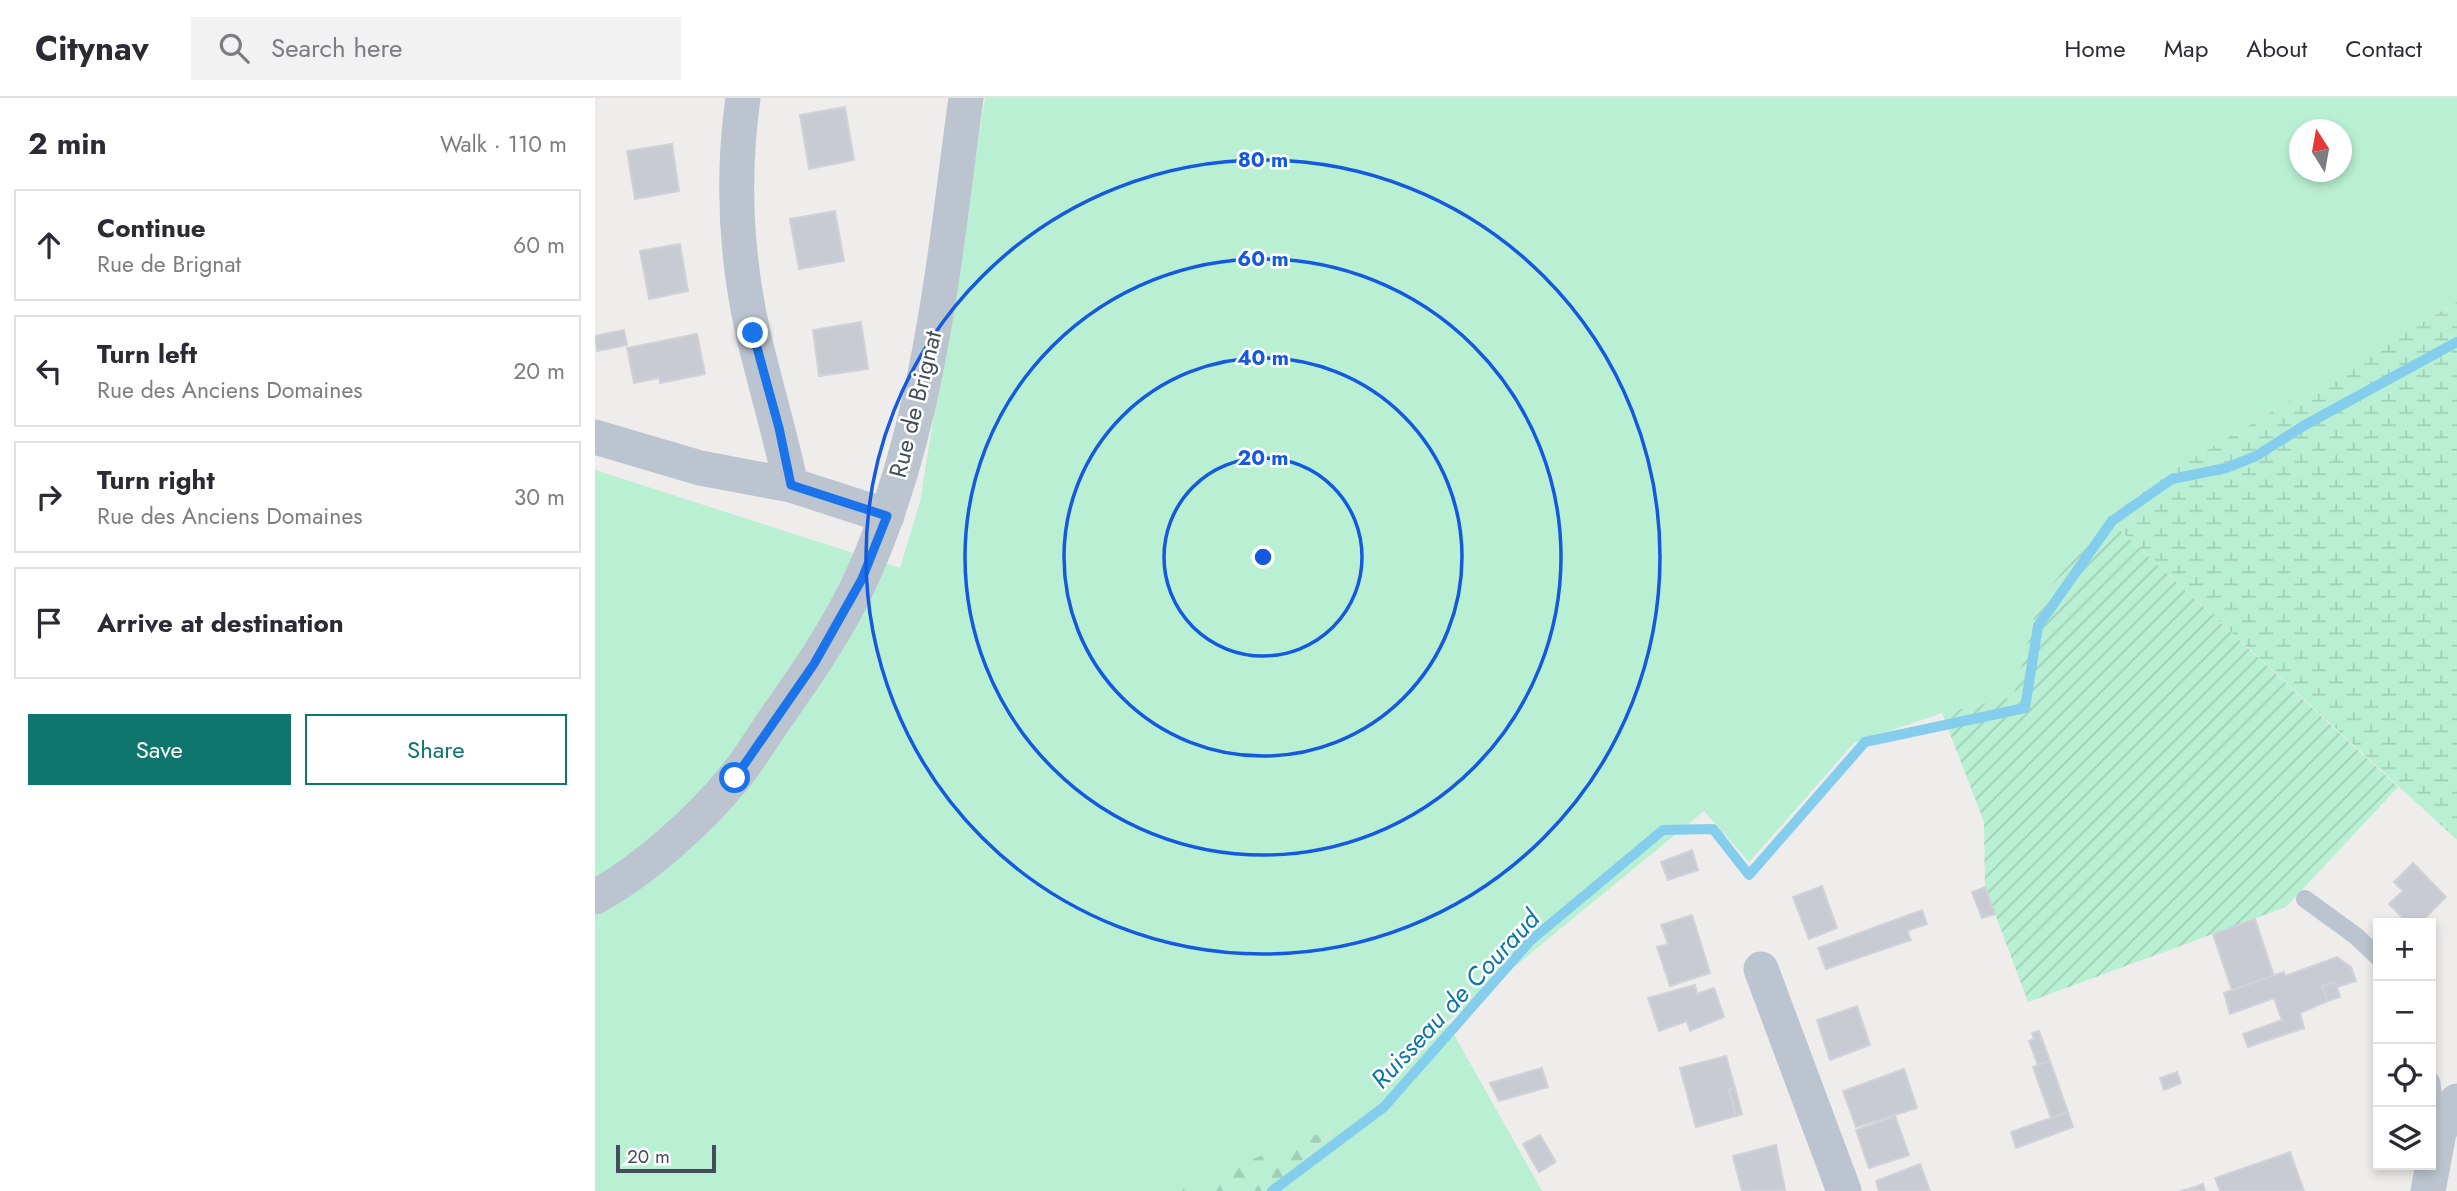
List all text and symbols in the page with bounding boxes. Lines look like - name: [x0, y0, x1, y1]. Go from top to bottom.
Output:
- search box: [191, 17, 681, 80]
- text: Citynav: [35, 25, 149, 72]
- icon: search: [215, 29, 253, 67]
- text: Search here: [271, 29, 402, 67]
- text: Home: [2064, 31, 2126, 66]
- text: Map: [2164, 31, 2208, 66]
- text: About: [2246, 31, 2307, 66]
- text: Contact: [2345, 31, 2422, 66]
- north arrow: [2289, 119, 2352, 182]
- text: 2 min: [28, 122, 107, 165]
- text: Walk · 110 m: [440, 127, 567, 161]
- text: 80 m: [1238, 145, 1288, 175]
- text: Continue: [97, 209, 206, 247]
- icon: ahead: [30, 226, 68, 264]
- text: 60 m: [513, 228, 565, 262]
- text: 60 m: [1237, 244, 1289, 274]
- text: Rue de Brignat: [97, 247, 241, 281]
- route end: [737, 317, 768, 348]
- street label: Rue de Brignat: [880, 327, 950, 481]
- text: Turn left: [97, 335, 197, 373]
- text: 40 m: [1237, 343, 1289, 373]
- icon: left: [30, 352, 68, 390]
- text: 20 m: [513, 354, 565, 388]
- text: Rue des Anciens Domaines: [97, 373, 363, 407]
- text: 20 m: [1237, 443, 1289, 473]
- text: Turn right: [97, 461, 215, 499]
- icon: right: [30, 478, 68, 516]
- text: 30 m: [514, 480, 565, 514]
- text: Rue des Anciens Domaines: [97, 499, 363, 533]
- centre of rings: [1251, 545, 1275, 569]
- icon: arrive: [30, 604, 68, 642]
- text: Arrive at destination: [97, 604, 344, 642]
- button: Save: [28, 714, 291, 785]
- button: Share: [305, 714, 567, 785]
- route start: [719, 762, 750, 793]
- water label: Ruisseau de Couraud: [1362, 900, 1549, 1097]
- map controls: [2373, 918, 2436, 1170]
- button: +: [2373, 918, 2436, 981]
- button: −: [2373, 981, 2436, 1044]
- button: locate: [2373, 1044, 2436, 1107]
- button: layers: [2373, 1107, 2436, 1170]
- scale bar: [616, 1142, 716, 1174]
- text: 20 m: [627, 1143, 670, 1170]

